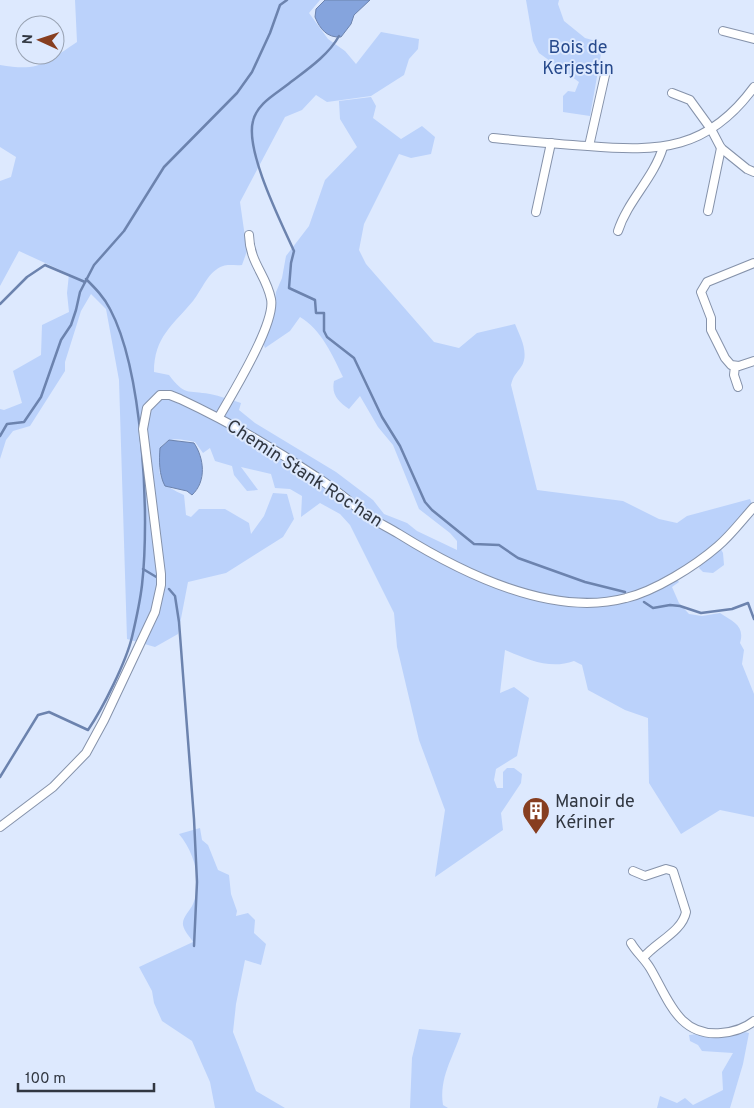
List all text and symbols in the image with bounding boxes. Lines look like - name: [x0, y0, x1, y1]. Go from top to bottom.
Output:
- north arrow: [15, 15, 65, 65]
- text: N: [20, 34, 37, 45]
- park label: Bois de Kerjestin: [542, 37, 614, 81]
- street label: Chemin Stank Roc'han: [222, 415, 387, 533]
- place label: Manoir de Kériner: [555, 791, 635, 835]
- building icon: Manoir de Kériner: [521, 796, 551, 835]
- scale bar: [18, 1060, 154, 1092]
- text: 100 m: [25, 1070, 66, 1089]

